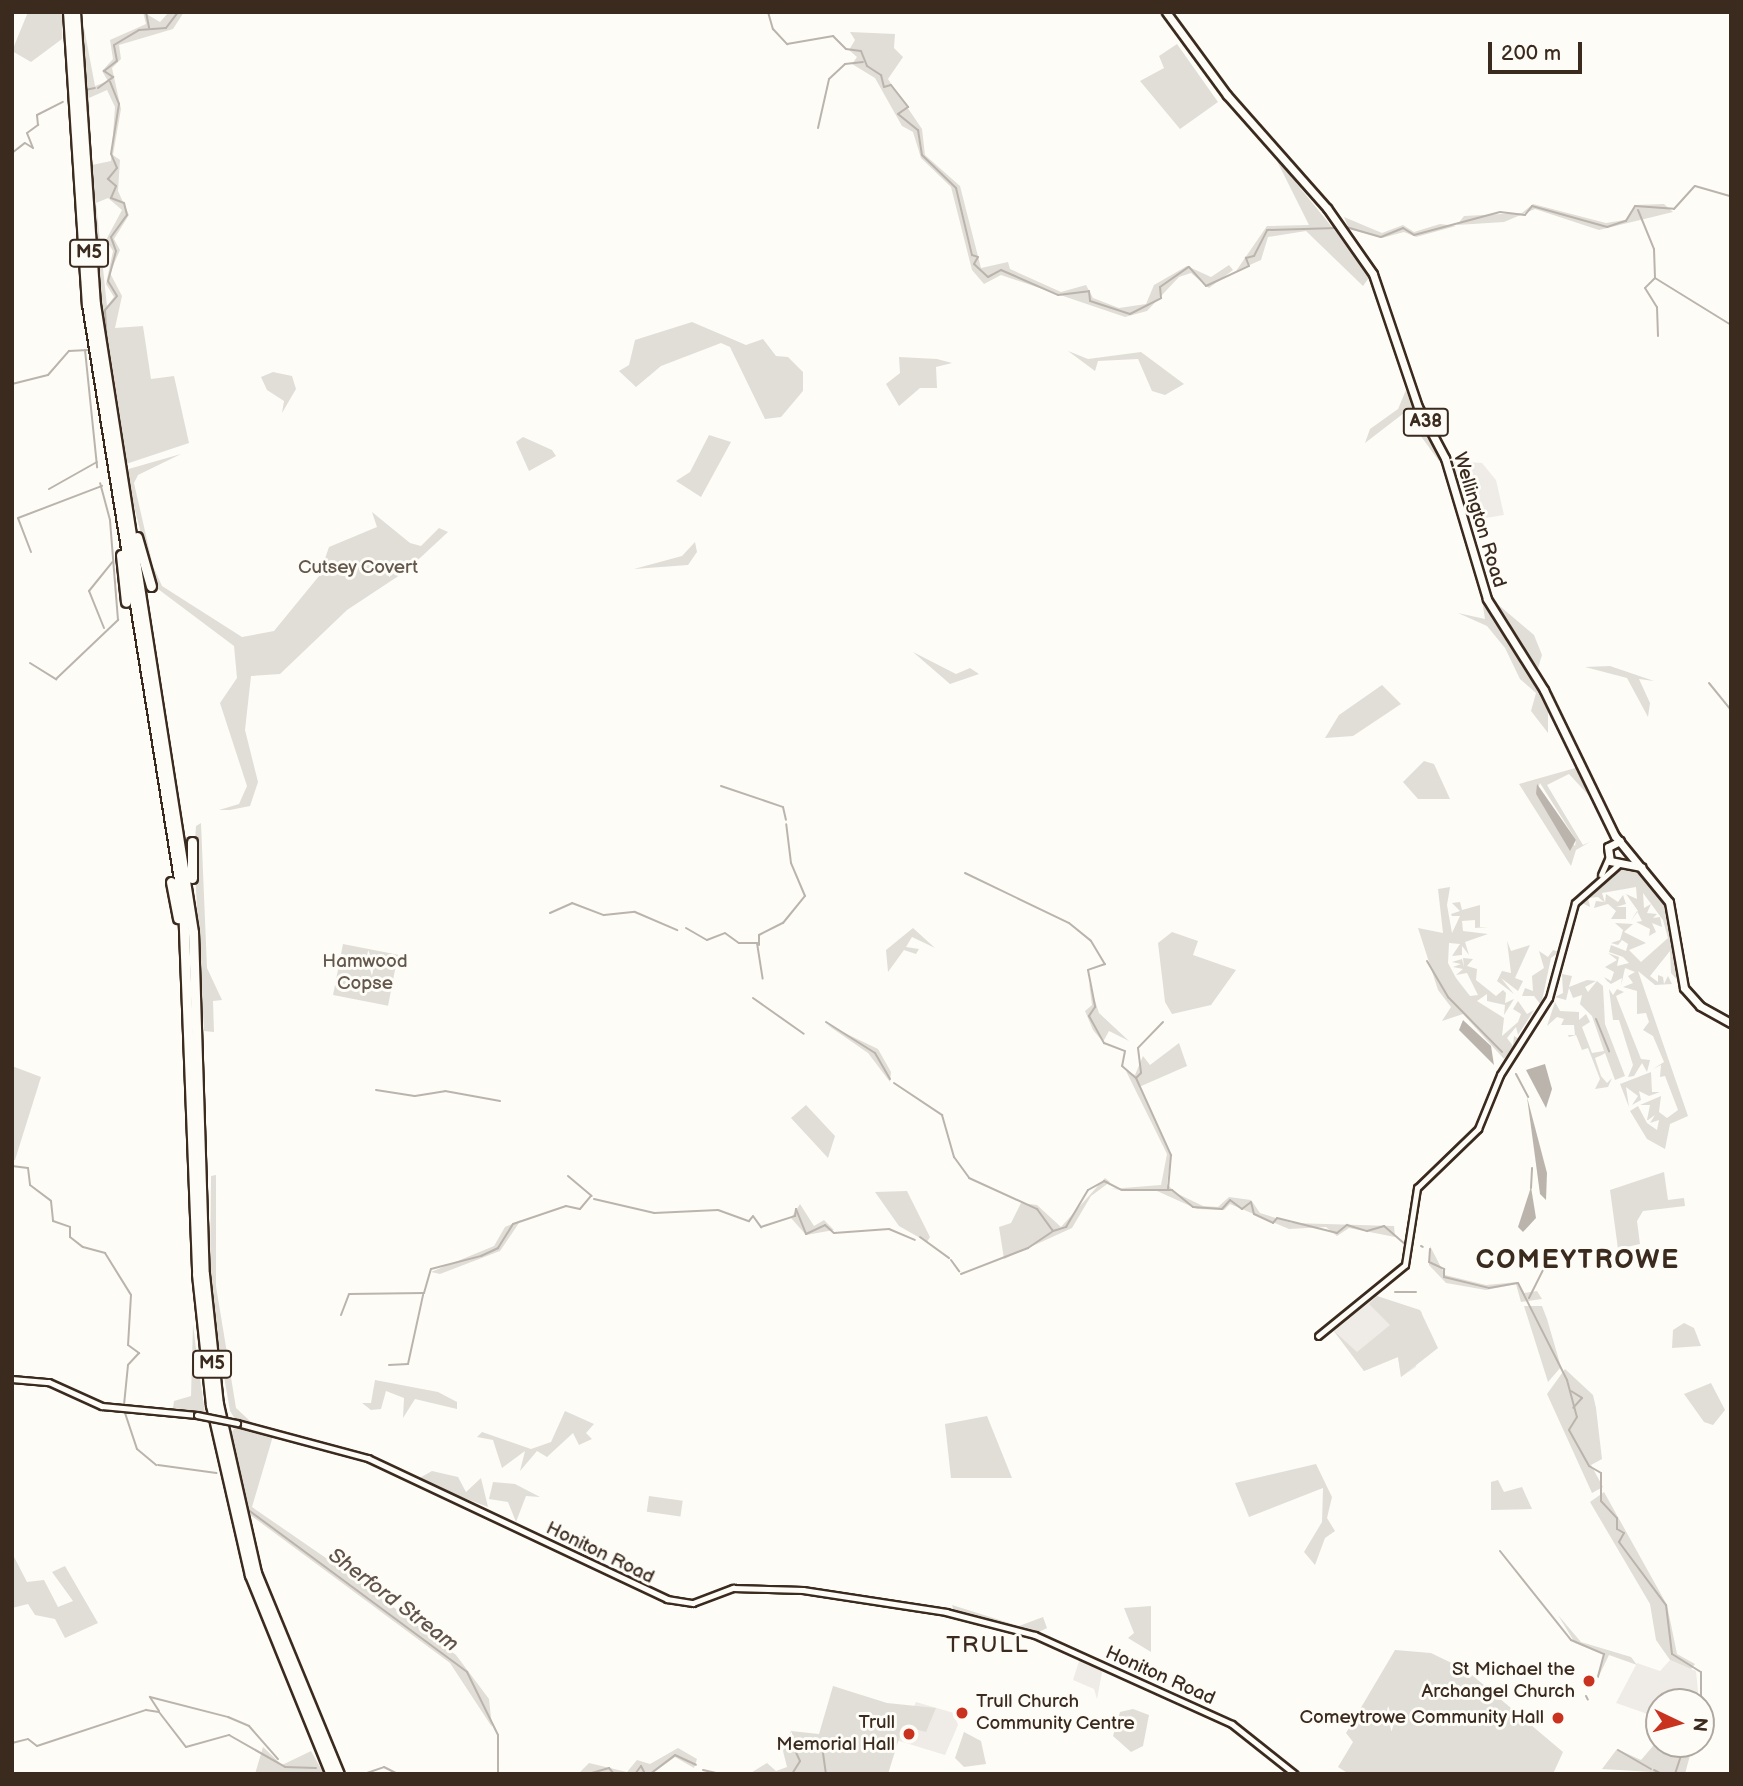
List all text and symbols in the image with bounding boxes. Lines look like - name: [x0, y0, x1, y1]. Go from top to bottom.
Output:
- scale bar: [1491, 28, 1586, 72]
- text: 200 m: [1501, 41, 1561, 66]
- road number: M5: [68, 239, 110, 268]
- road number: A38: [1402, 408, 1450, 436]
- street label: Wellington Road: [1448, 450, 1510, 590]
- park label: Cutsey Covert: [297, 557, 419, 579]
- park label: Hamwood Copse: [322, 951, 408, 995]
- district label: COMEYTROWE: [1477, 1245, 1679, 1277]
- road number: M5: [191, 1350, 233, 1378]
- street label: Honiton Road: [542, 1517, 658, 1589]
- water label: Sherford Stream: [323, 1543, 463, 1657]
- district label: TRULL: [947, 1631, 1029, 1659]
- street label: Honiton Road: [1102, 1642, 1218, 1710]
- place label: St Michael the Archangel Church: [1422, 1659, 1575, 1703]
- marker: St Michael the Archangel Church: [1581, 1673, 1597, 1689]
- north arrow: [1645, 1688, 1715, 1758]
- place label: Trull Church Community Centre: [976, 1691, 1136, 1735]
- marker: Trull Church Community Centre: [954, 1705, 970, 1721]
- place label: Comeytrowe Community Hall: [1298, 1707, 1544, 1729]
- marker: Comeytrowe Community Hall: [1550, 1710, 1566, 1726]
- place label: Trull Memorial Hall: [776, 1712, 895, 1756]
- text: N: [1687, 1717, 1712, 1733]
- marker: Trull Memorial Hall: [901, 1726, 917, 1742]

